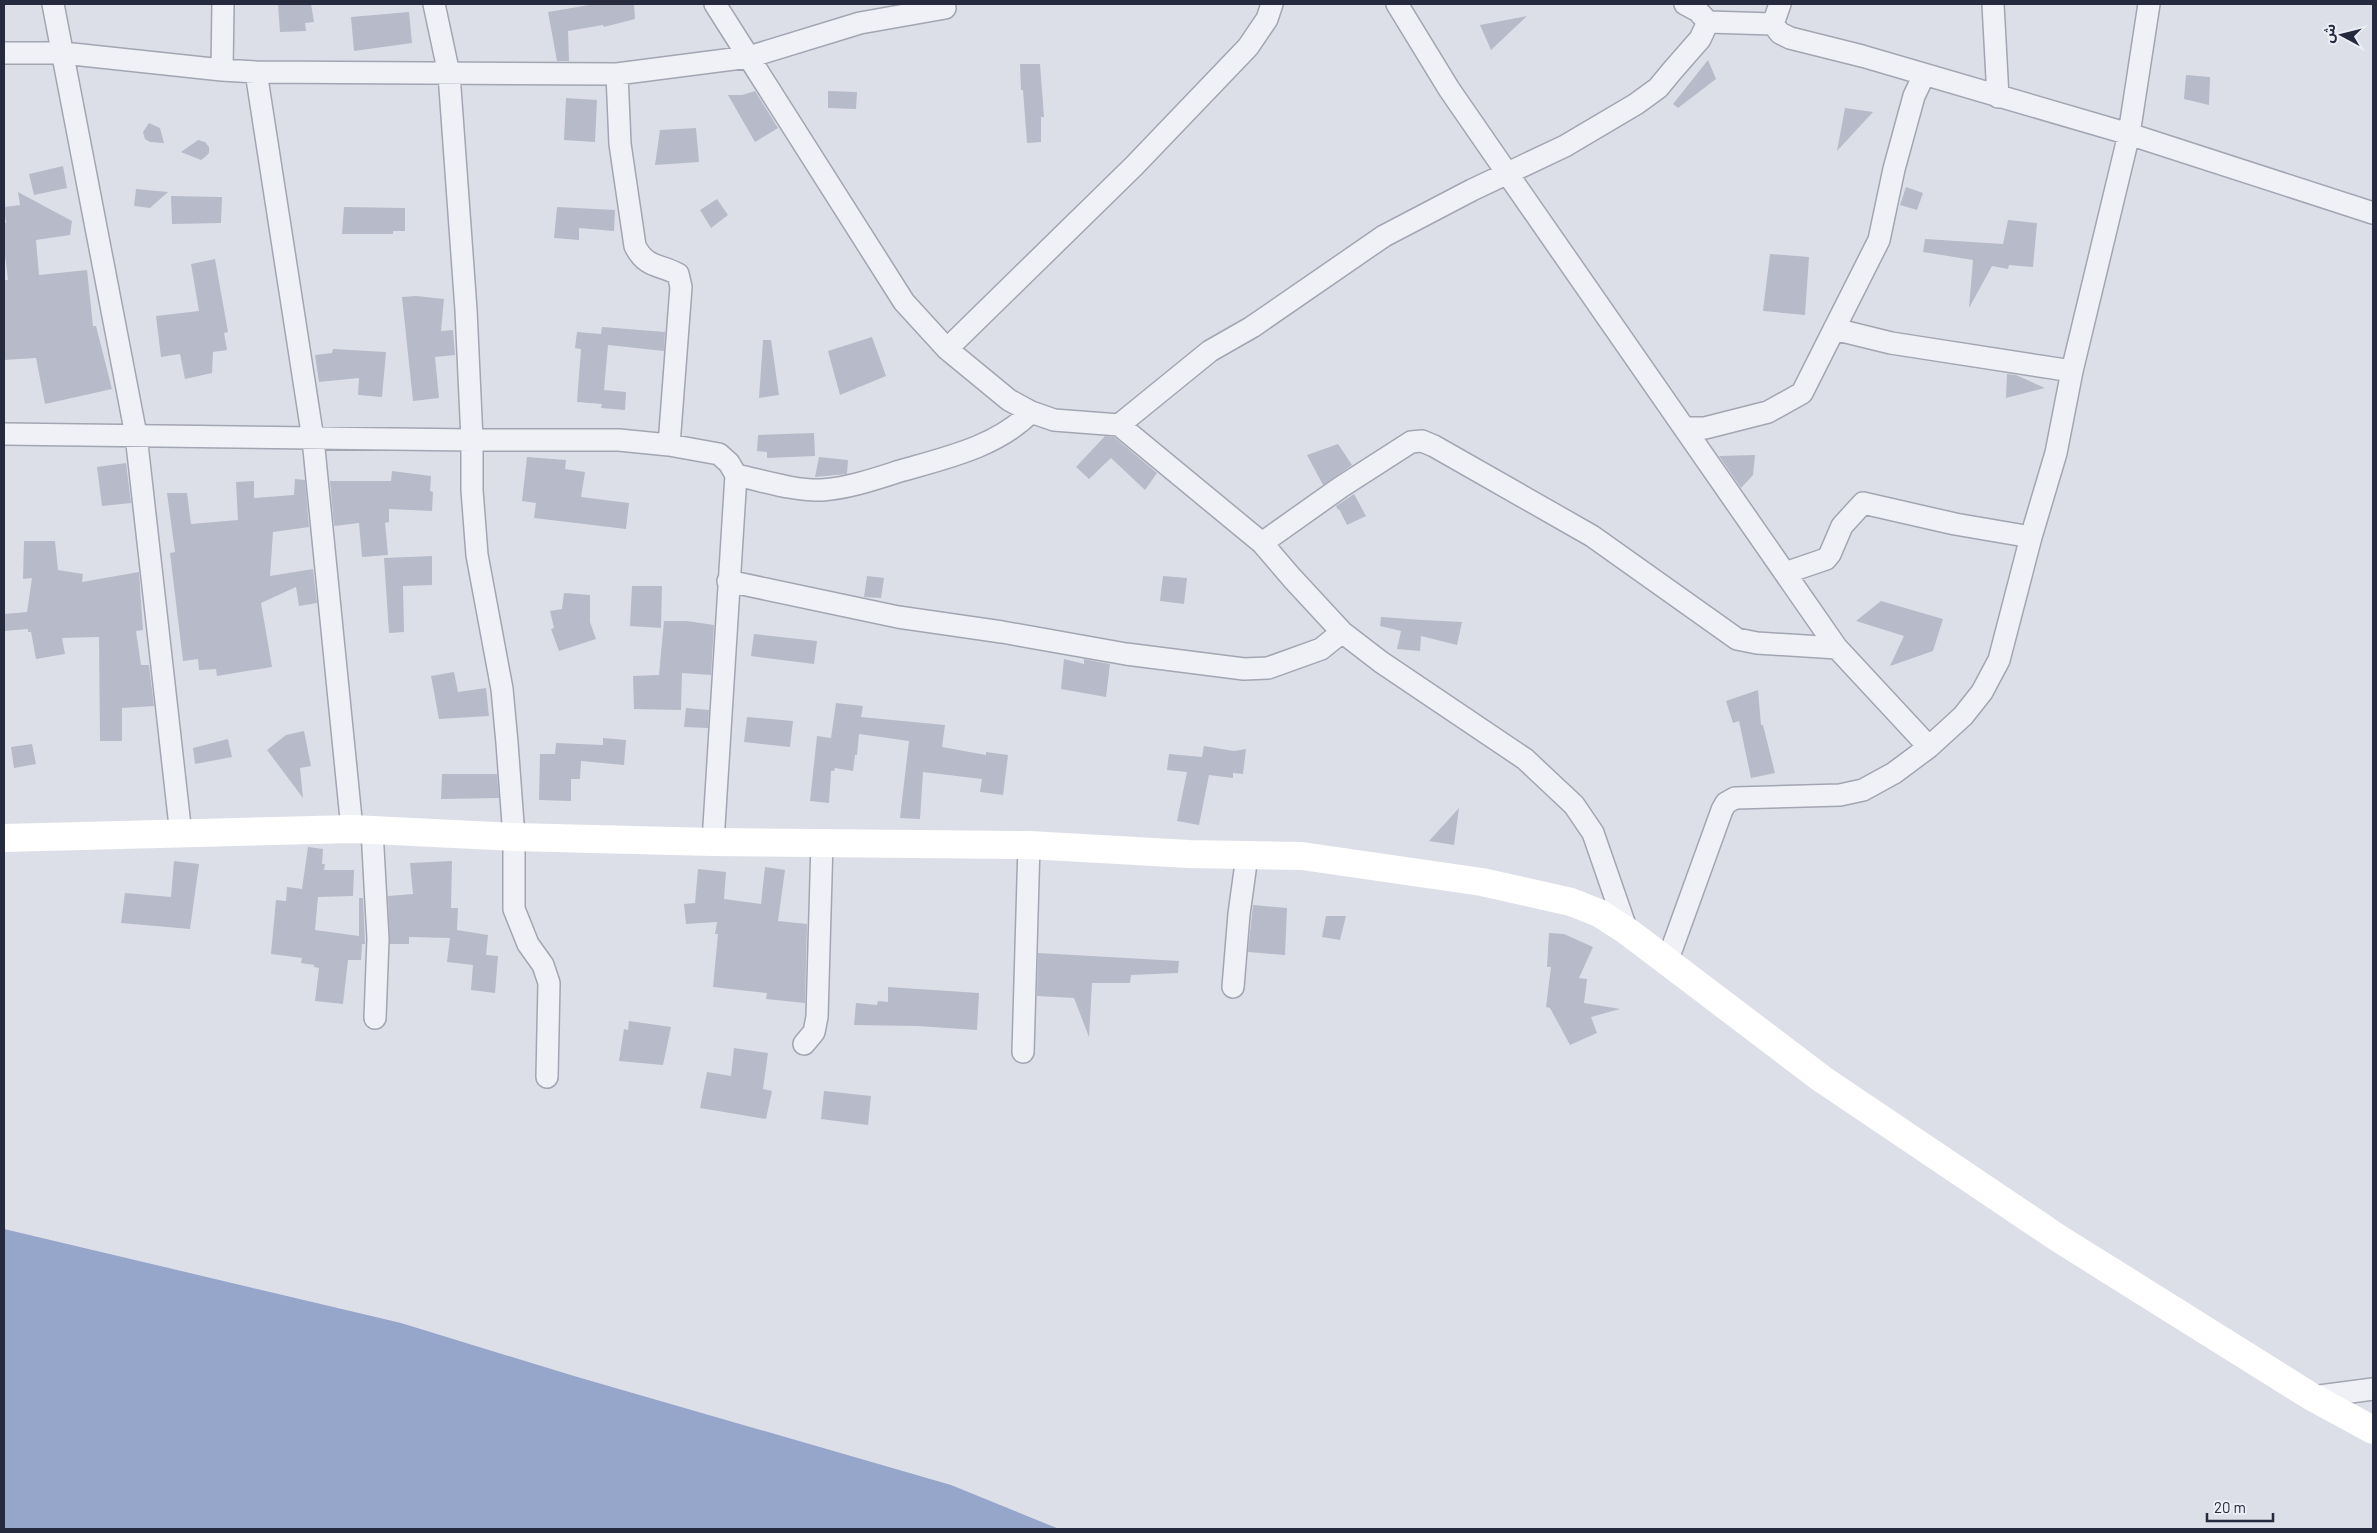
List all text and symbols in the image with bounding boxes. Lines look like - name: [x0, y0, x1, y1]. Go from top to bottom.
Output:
- north arrow: [2317, 10, 2367, 60]
- text: ش: [2319, 23, 2338, 44]
- scale bar: [2207, 1490, 2273, 1522]
- text: 20 m: [2214, 1498, 2246, 1516]

